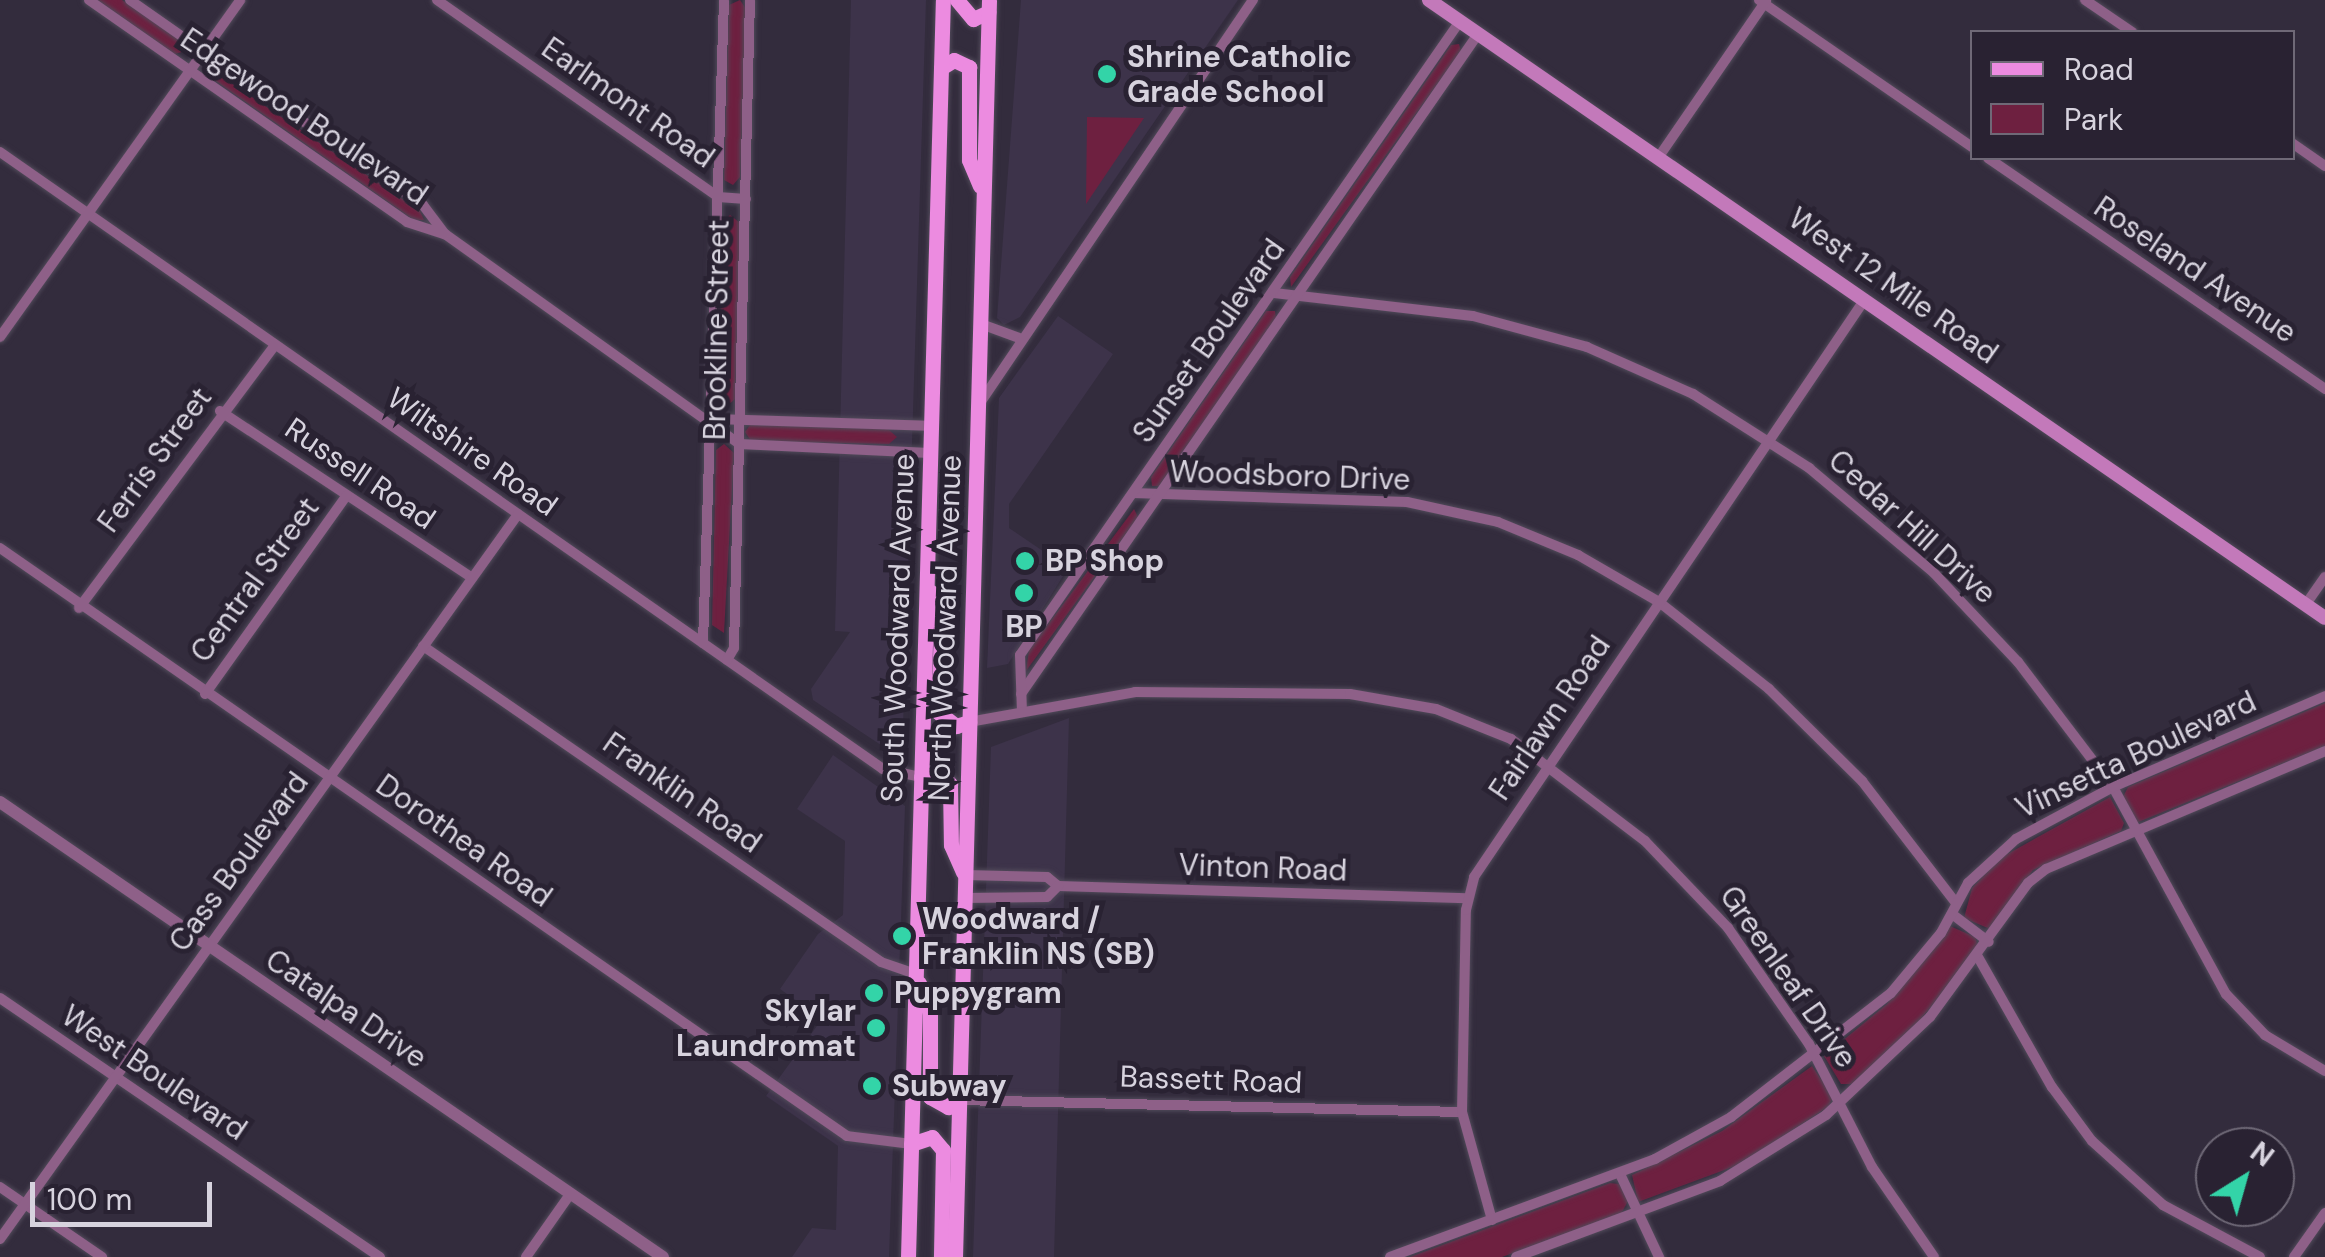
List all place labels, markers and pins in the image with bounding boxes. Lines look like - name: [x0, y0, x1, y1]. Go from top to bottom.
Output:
- place label: Shrine Catholic Grade School: [1127, 39, 1352, 110]
- marker: Shrine Catholic Grade School: [1096, 63, 1118, 85]
- place label: BP Shop: [1045, 543, 1164, 579]
- marker: BP Shop: [1014, 550, 1036, 572]
- marker: BP: [1013, 582, 1035, 604]
- place label: BP: [1005, 609, 1043, 645]
- place label: Woodward / Franklin NS (SB): [922, 901, 1155, 972]
- marker: Woodward / Franklin NS (SB): [891, 925, 913, 947]
- place label: Puppygram: [894, 975, 1062, 1011]
- marker: Puppygram: [863, 982, 885, 1004]
- place label: Skylar Laundromat: [676, 993, 856, 1064]
- marker: Skylar Laundromat: [865, 1017, 887, 1039]
- place label: Subway: [892, 1068, 1007, 1104]
- marker: Subway: [861, 1075, 883, 1097]

